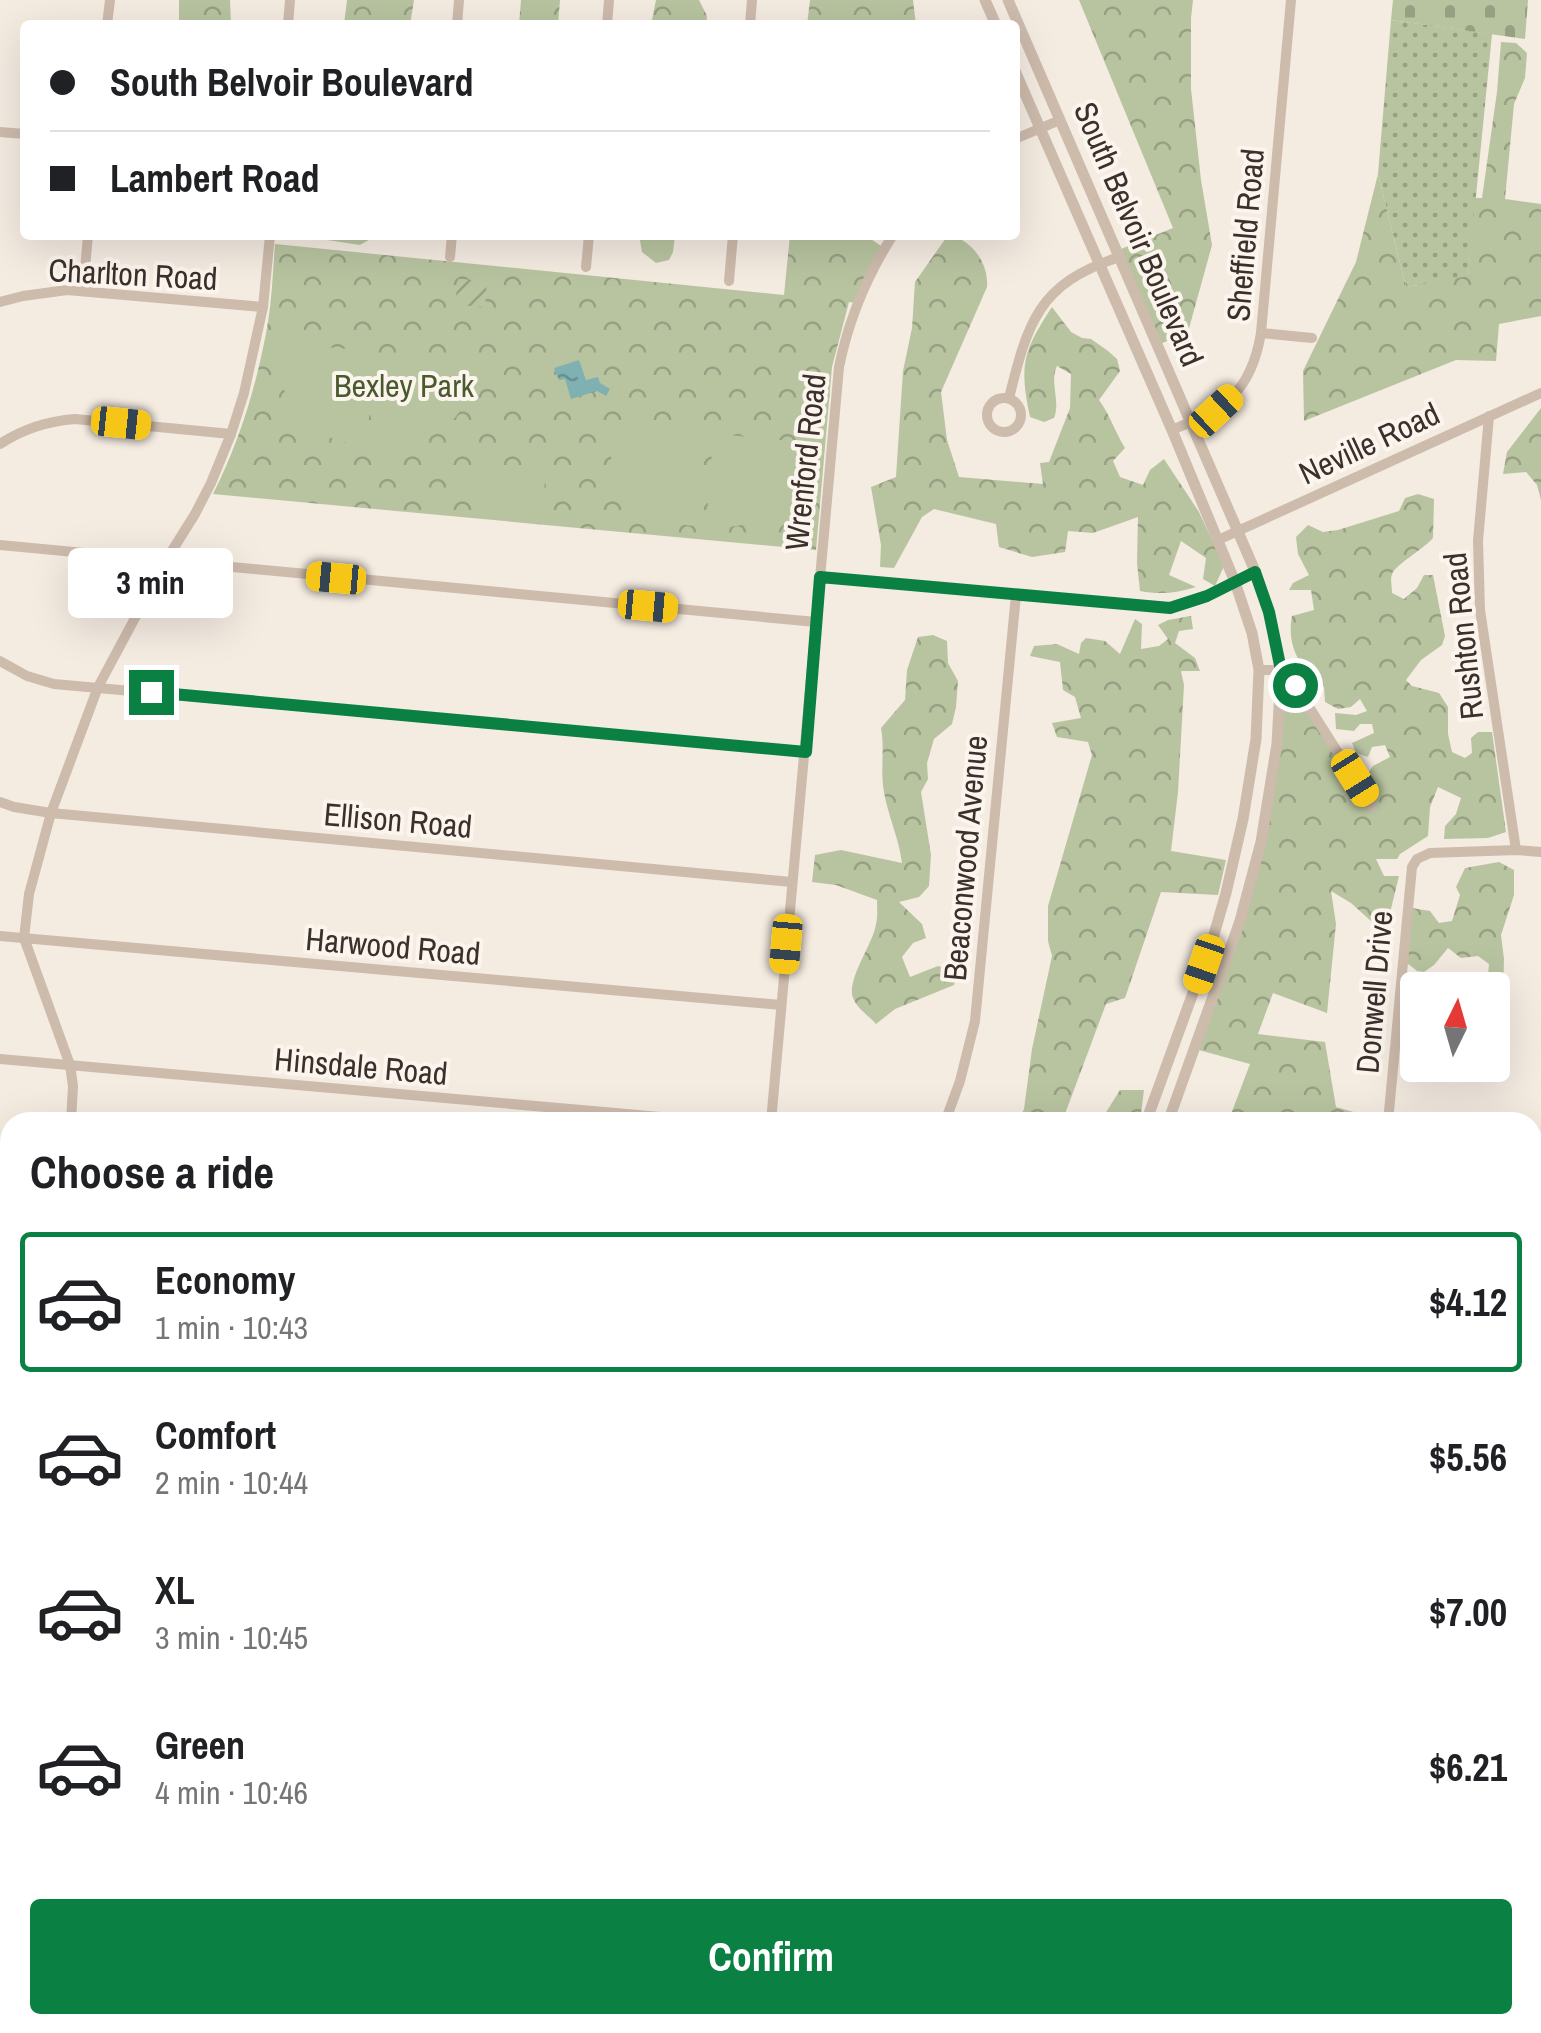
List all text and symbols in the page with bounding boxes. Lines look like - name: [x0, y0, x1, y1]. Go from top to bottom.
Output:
- text: South Belvoir Boulevard: [110, 57, 474, 108]
- street label: South Belvoir Boulevard: [1064, 95, 1214, 373]
- street label: Sheffield Road: [1216, 147, 1274, 323]
- text: Lambert Road: [110, 153, 320, 204]
- street label: Charlton Road: [47, 248, 219, 300]
- park label: Bexley Park: [334, 364, 475, 407]
- street label: Wrenford Road: [774, 371, 836, 553]
- car: [1184, 380, 1248, 442]
- street label: Neville Road: [1292, 392, 1446, 494]
- car: [90, 405, 152, 441]
- callout: 3 min: [68, 547, 234, 617]
- street label: Rushton Road: [1433, 550, 1493, 722]
- car: [305, 560, 367, 596]
- text: 3 min: [116, 561, 185, 604]
- car: [617, 588, 679, 624]
- route start: [1273, 663, 1318, 708]
- route end: [129, 670, 174, 715]
- street label: Beaconwood Avenue: [933, 734, 997, 982]
- car: [1326, 745, 1384, 811]
- street label: Ellison Road: [322, 792, 474, 848]
- street label: Donwell Drive: [1345, 909, 1403, 1075]
- car: [768, 913, 804, 975]
- street label: Harwood Road: [304, 917, 482, 975]
- car: [1180, 931, 1228, 997]
- north arrow: [1400, 972, 1510, 1082]
- map controls: [1400, 972, 1510, 1082]
- street label: Hinsdale Road: [273, 1037, 449, 1095]
- text: Choose a ride: [30, 1141, 274, 1202]
- text: Economy: [155, 1255, 295, 1306]
- icon: car: [35, 1257, 125, 1347]
- text: $4.12: [1429, 1277, 1507, 1328]
- text: 1 min · 10:43: [155, 1306, 308, 1349]
- text: Comfort: [155, 1410, 276, 1461]
- icon: car: [35, 1412, 125, 1502]
- text: $5.56: [1429, 1432, 1507, 1483]
- text: 2 min · 10:44: [155, 1461, 308, 1504]
- text: XL: [155, 1565, 195, 1616]
- icon: car: [35, 1567, 125, 1657]
- text: $7.00: [1429, 1587, 1507, 1638]
- text: 3 min · 10:45: [155, 1616, 308, 1659]
- text: Green: [155, 1720, 245, 1771]
- icon: car: [35, 1722, 125, 1812]
- text: $6.21: [1429, 1742, 1507, 1793]
- text: 4 min · 10:46: [155, 1771, 308, 1814]
- button: Confirm: [30, 1899, 1512, 2014]

